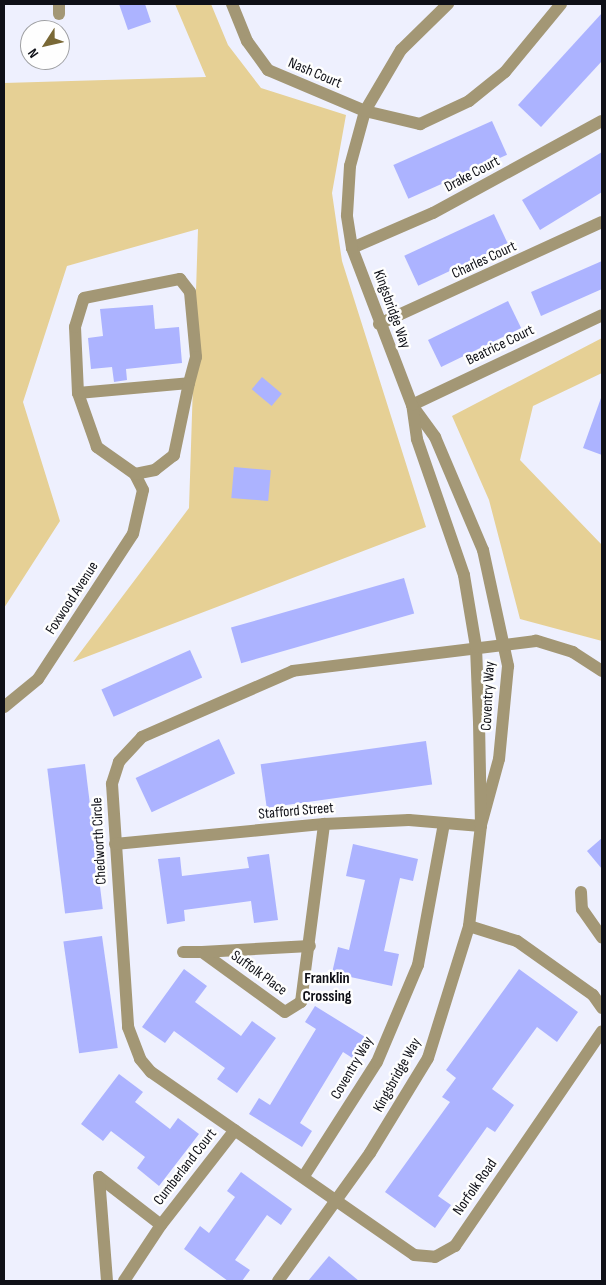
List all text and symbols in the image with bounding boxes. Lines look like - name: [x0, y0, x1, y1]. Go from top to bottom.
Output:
- north arrow: [20, 20, 70, 70]
- text: N: [24, 45, 42, 61]
- street label: Nash Court: [286, 54, 344, 92]
- street label: Drake Court: [441, 152, 503, 196]
- street label: Charles Court: [449, 237, 519, 283]
- street label: Kingsbridge Way: [369, 267, 415, 351]
- street label: Beatrice Court: [463, 321, 537, 369]
- street label: Foxwood Avenue: [42, 558, 102, 638]
- street label: Coventry Way: [477, 661, 499, 731]
- street label: Chedworth Circle: [88, 797, 110, 885]
- street label: Stafford Street: [258, 799, 334, 823]
- street label: Suffolk Place: [227, 947, 291, 999]
- district label: Franklin Crossing: [302, 969, 352, 1007]
- street label: Coventry Way: [327, 1033, 377, 1103]
- street label: Kingsbridge Way: [369, 1035, 425, 1115]
- street label: Cumberland Court: [150, 1125, 220, 1209]
- street label: Norfolk Road: [449, 1155, 501, 1219]

